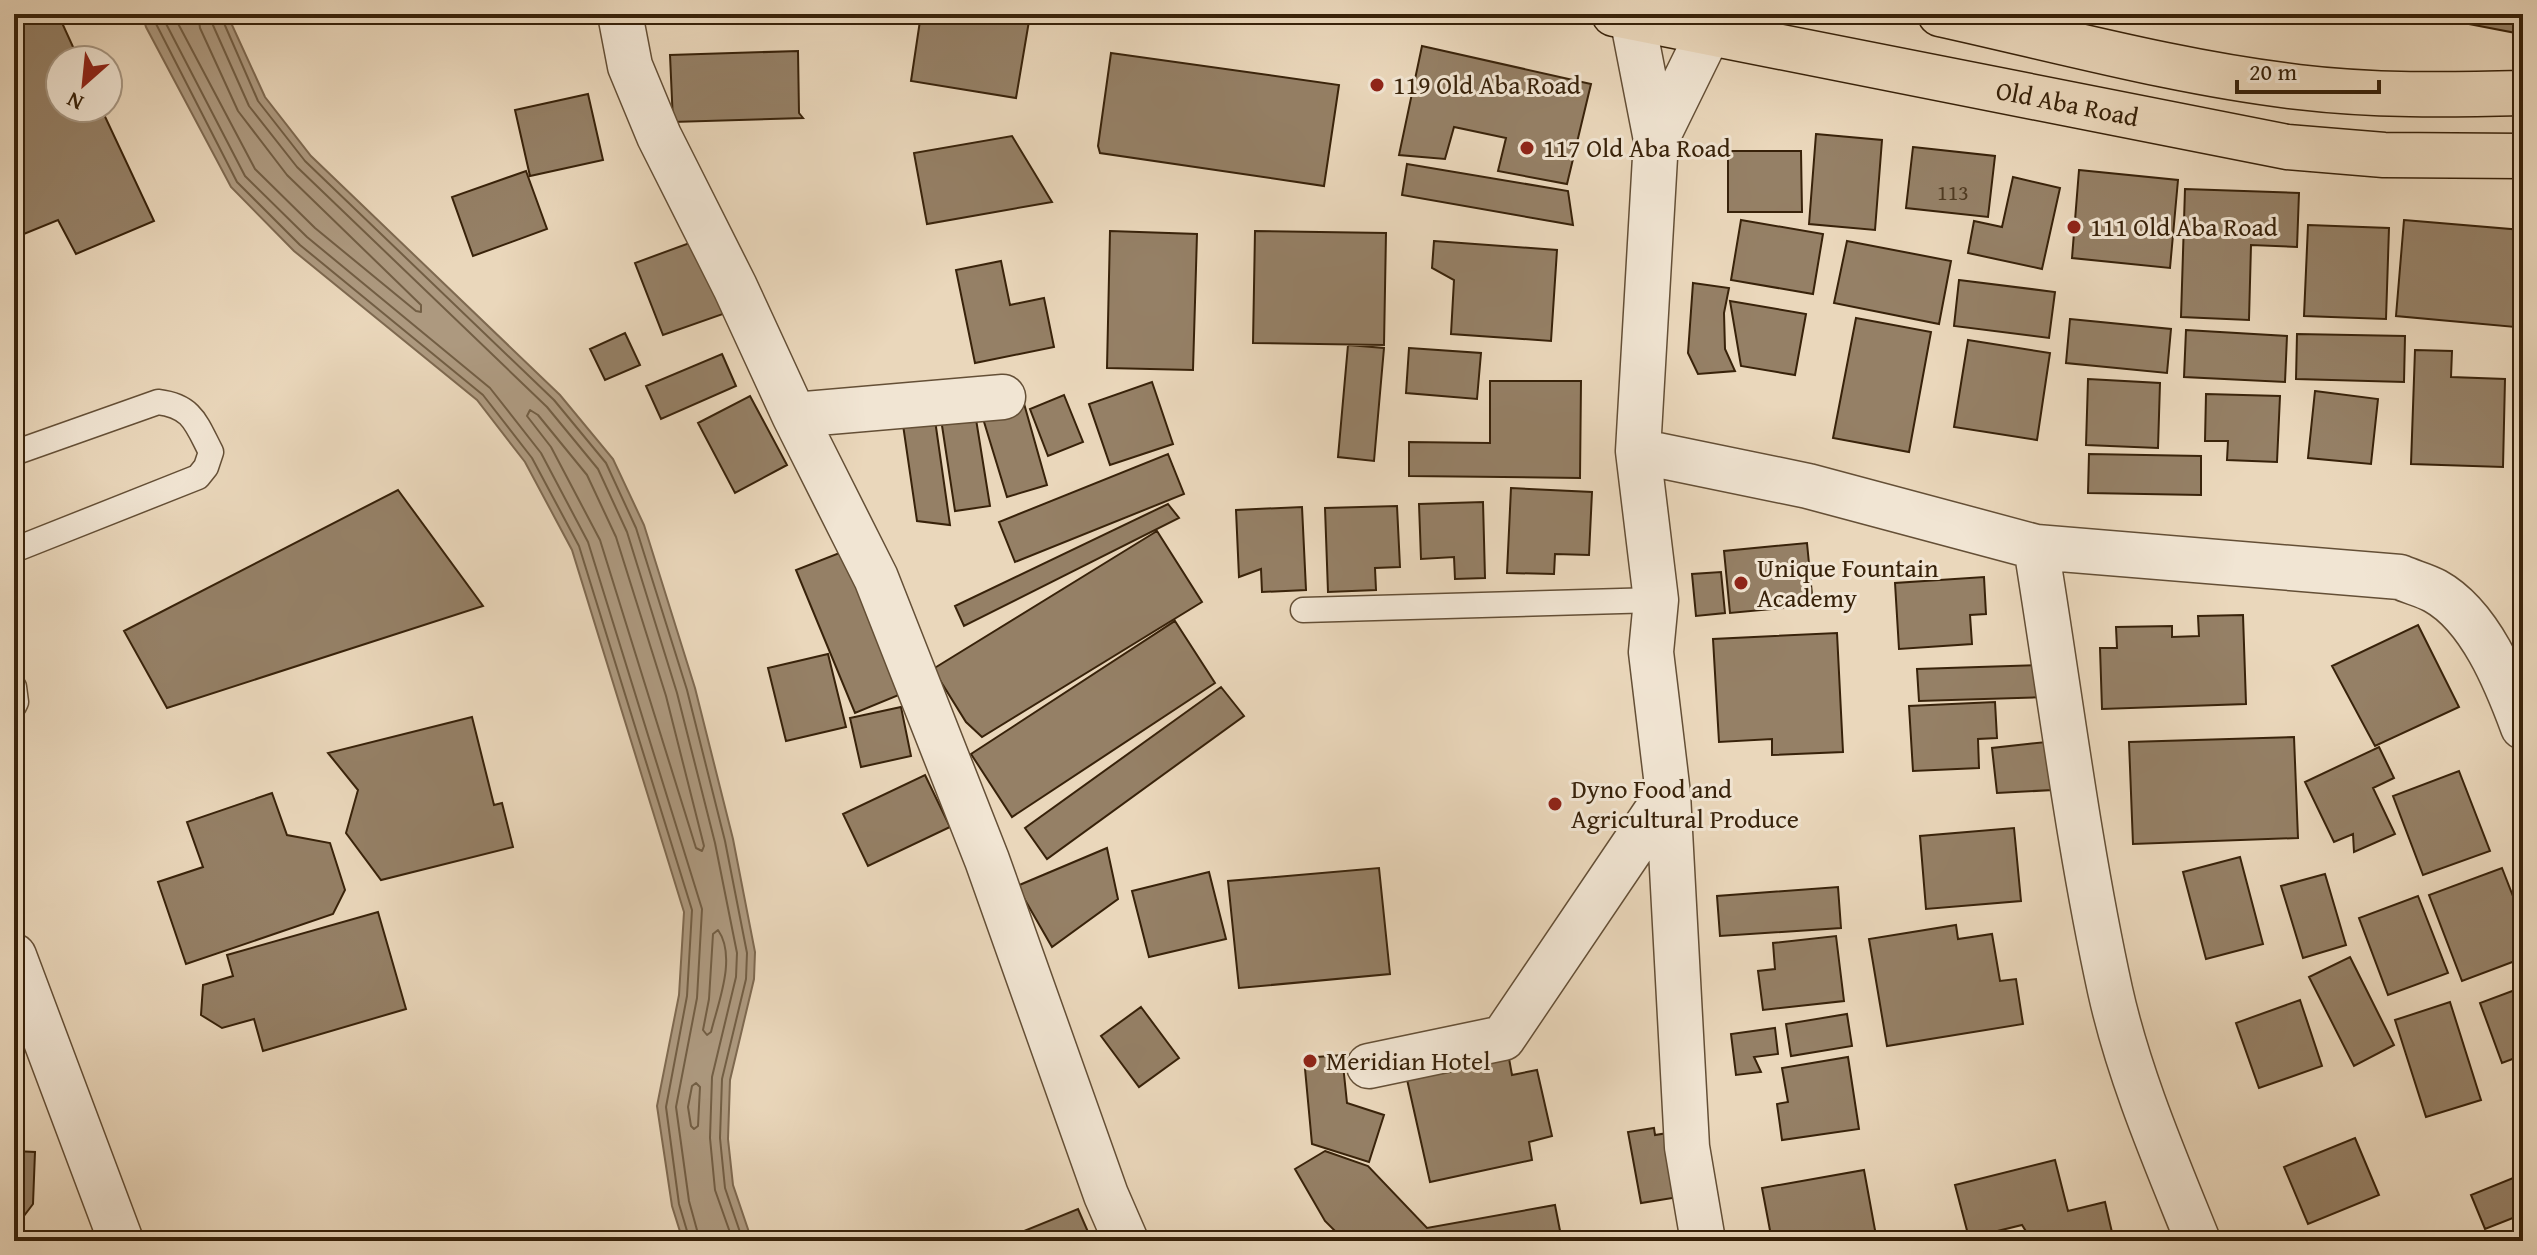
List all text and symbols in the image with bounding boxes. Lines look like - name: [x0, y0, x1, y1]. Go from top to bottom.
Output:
- north arrow: [44, 44, 124, 124]
- scale bar: [2237, 44, 2379, 94]
- text: 20 m: [2249, 54, 2297, 89]
- place label: 119 Old Aba Road: [1393, 65, 1581, 104]
- street label: Old Aba Road: [1993, 70, 2142, 136]
- marker: 119 Old Aba Road: [1368, 76, 1386, 94]
- text: N: [61, 84, 89, 119]
- place label: 117 Old Aba Road: [1543, 128, 1731, 167]
- marker: 117 Old Aba Road: [1518, 139, 1536, 157]
- house number: 113: [1937, 176, 1969, 208]
- place label: 111 Old Aba Road: [2090, 207, 2278, 246]
- marker: 111 Old Aba Road: [2065, 218, 2083, 236]
- place label: Unique Fountain Academy: [1757, 548, 1939, 617]
- marker: Unique Fountain Academy: [1732, 574, 1750, 592]
- place label: Dyno Food and Agricultural Produce: [1571, 769, 1799, 838]
- marker: Dyno Food and Agricultural Produce: [1546, 795, 1564, 813]
- place label: Meridian Hotel: [1326, 1041, 1491, 1080]
- marker: Meridian Hotel: [1301, 1052, 1319, 1070]

